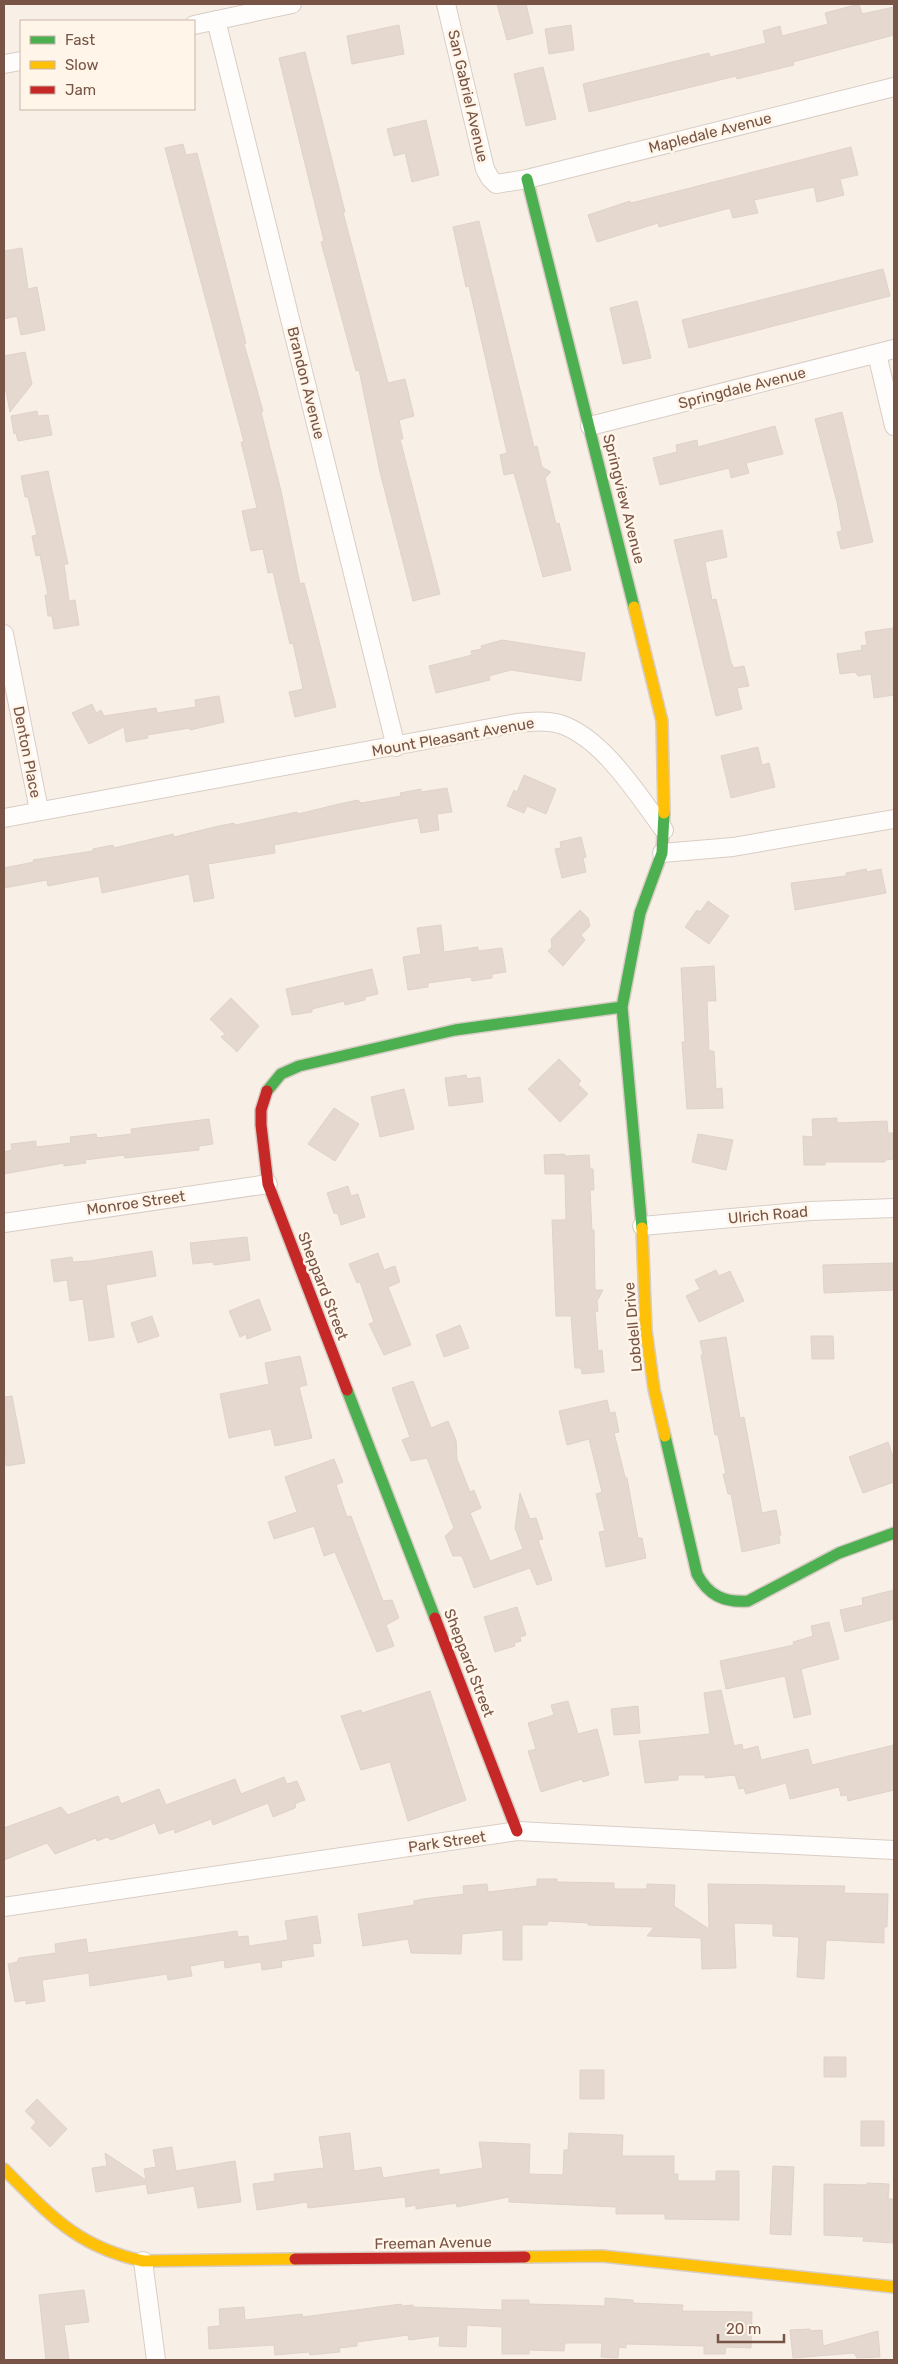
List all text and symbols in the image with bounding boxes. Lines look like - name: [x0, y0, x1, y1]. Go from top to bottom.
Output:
- legend: [20, 20, 195, 110]
- street label: San Gabriel Avenue: [444, 28, 492, 164]
- text: Fast: [65, 31, 95, 49]
- text: Slow: [65, 56, 98, 74]
- text: Jam: [65, 81, 96, 99]
- street label: Mapledale Avenue: [647, 109, 773, 157]
- street label: Brandon Avenue: [283, 325, 329, 441]
- street label: Springdale Avenue: [676, 363, 808, 413]
- street label: Springview Avenue: [599, 432, 649, 566]
- street label: Denton Place: [9, 705, 45, 799]
- street label: Mount Pleasant Avenue: [370, 714, 536, 760]
- street label: Monroe Street: [86, 1187, 187, 1219]
- street label: Ulrich Road: [727, 1203, 809, 1227]
- street label: Sheppard Street: [294, 1229, 352, 1343]
- street label: Lobdell Drive: [620, 1281, 646, 1373]
- street label: Sheppard Street: [440, 1606, 498, 1720]
- street label: Park Street: [407, 1828, 487, 1856]
- street label: Freeman Avenue: [374, 2233, 492, 2253]
- scale bar: [718, 2312, 784, 2344]
- text: 20 m: [726, 2320, 761, 2338]

